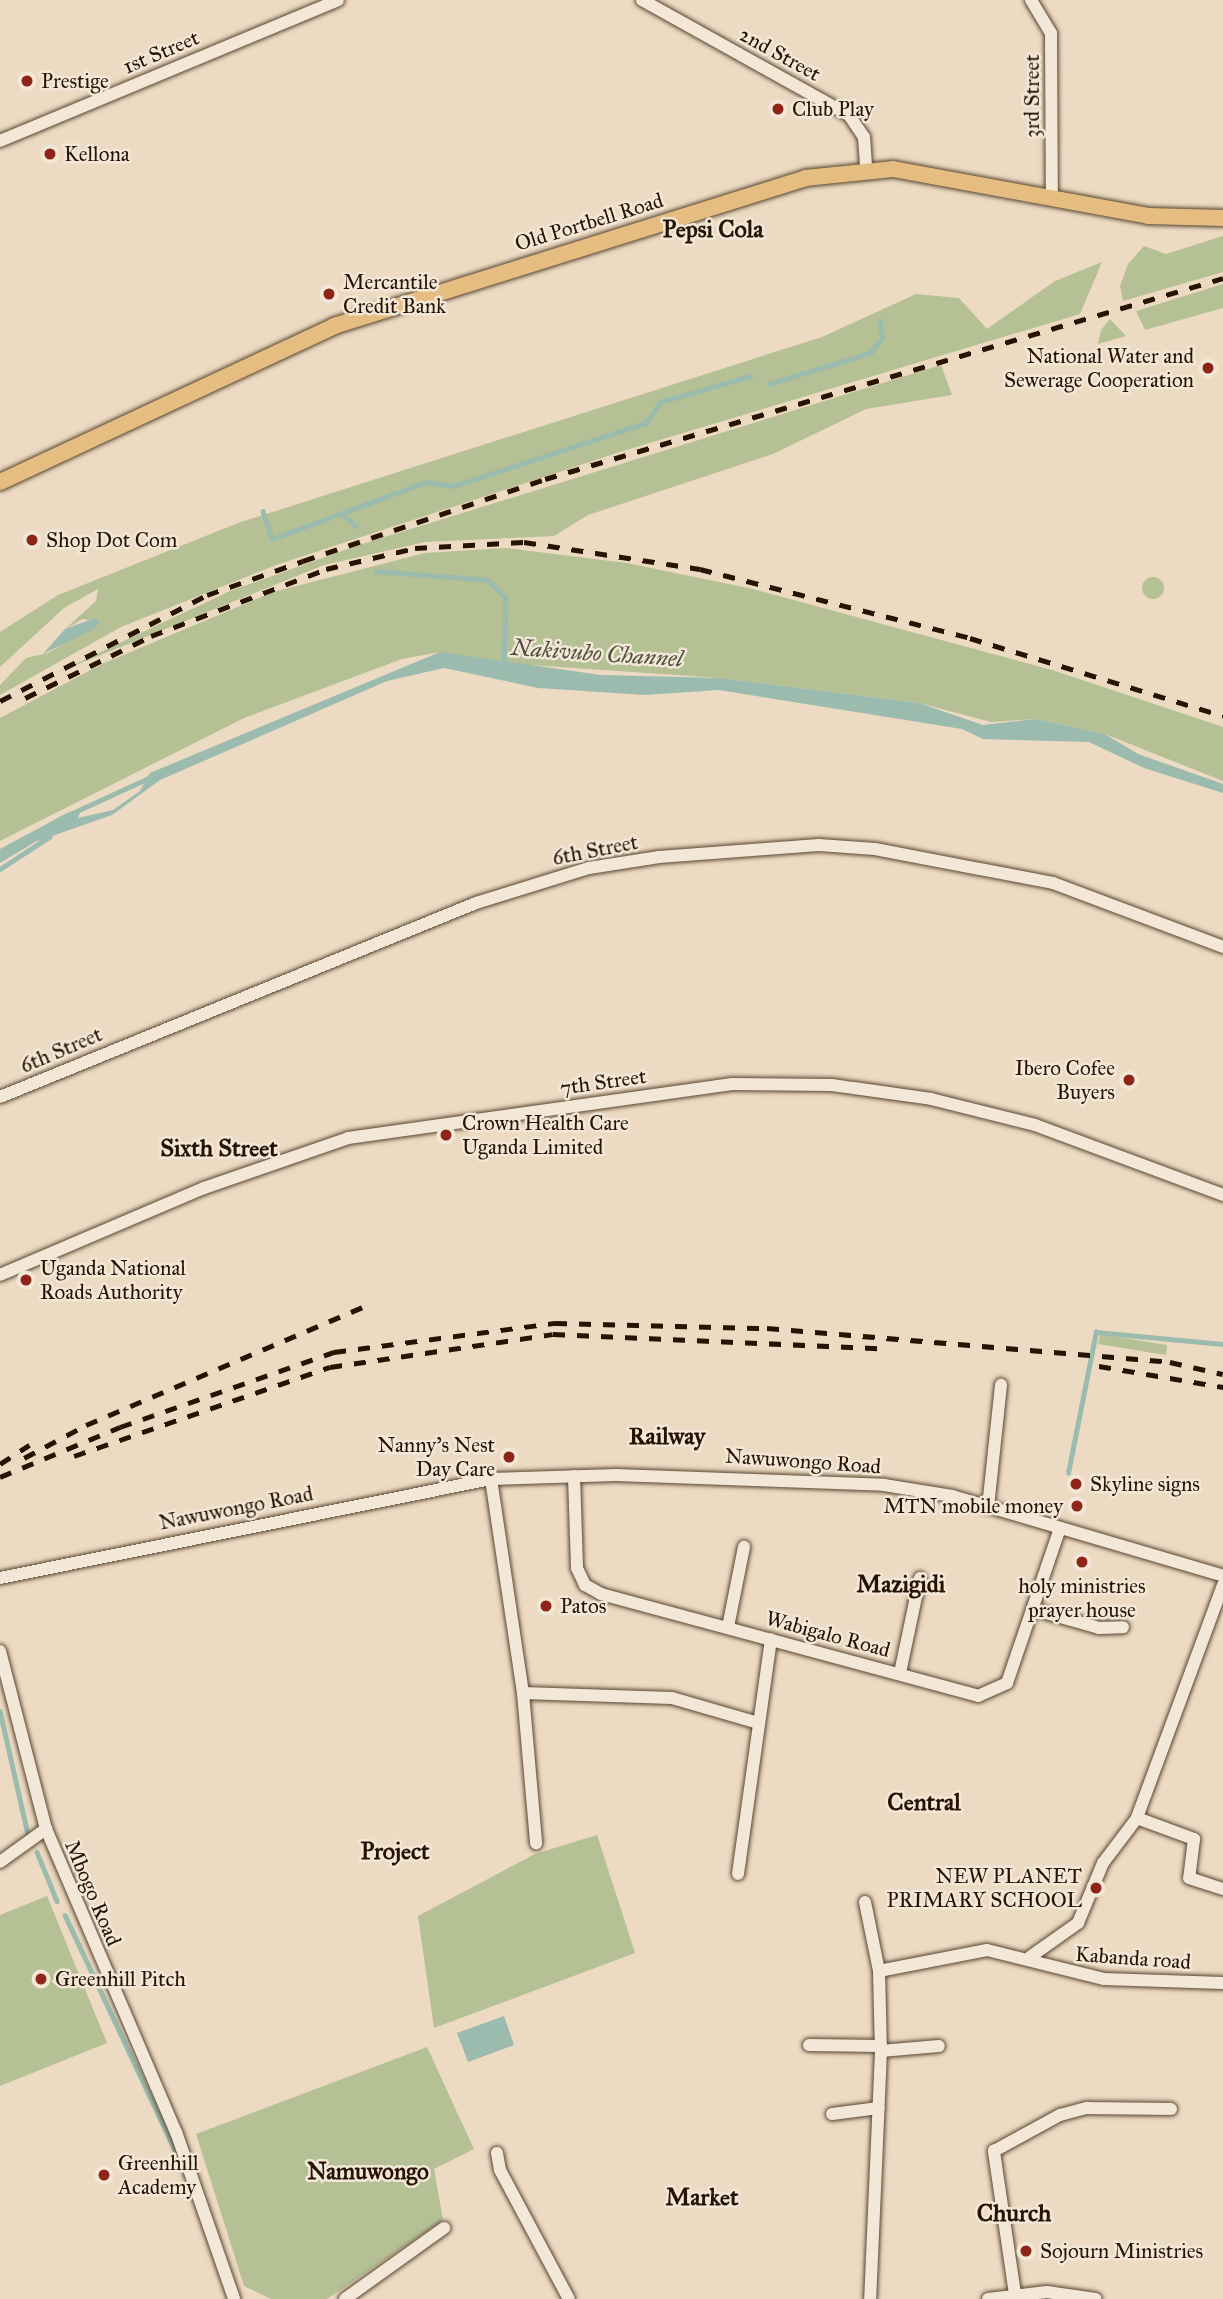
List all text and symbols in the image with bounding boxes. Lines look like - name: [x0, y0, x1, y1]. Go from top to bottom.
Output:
- street label: 2nd Street: [735, 21, 825, 87]
- street label: 1st Street: [119, 25, 203, 79]
- street label: 3rd Street: [1019, 54, 1045, 138]
- place label: Prestige: [41, 68, 109, 94]
- marker: Prestige: [19, 73, 35, 89]
- place label: Club Play: [792, 96, 874, 122]
- marker: Club Play: [770, 101, 786, 117]
- place label: Kellona: [64, 141, 130, 167]
- marker: Kellona: [42, 146, 58, 162]
- street label: Old Portbell Road: [512, 187, 666, 257]
- district label: Pepsi Cola: [663, 216, 763, 244]
- place label: Mercantile Credit Bank: [343, 269, 446, 319]
- marker: Mercantile Credit Bank: [321, 286, 337, 302]
- place label: National Water and Sewerage Cooperation: [1004, 343, 1194, 393]
- marker: National Water and Sewerage Cooperation: [1200, 360, 1216, 376]
- place label: Shop Dot Com: [46, 527, 177, 553]
- marker: Shop Dot Com: [24, 532, 40, 548]
- water label: Nakivubo Channel: [510, 633, 684, 673]
- street label: 6th Street: [550, 829, 640, 871]
- street label: 6th Street: [16, 1021, 106, 1079]
- place label: Ibero Cofee Buyers: [1015, 1055, 1115, 1105]
- street label: 7th Street: [558, 1063, 648, 1101]
- marker: Ibero Cofee Buyers: [1121, 1072, 1137, 1088]
- place label: Crown Health Care Uganda Limited: [462, 1110, 629, 1160]
- marker: Crown Health Care Uganda Limited: [436, 1125, 456, 1145]
- district label: Sixth Street: [160, 1135, 278, 1163]
- place label: Uganda National Roads Authority: [40, 1255, 186, 1305]
- marker: Uganda National Roads Authority: [18, 1272, 34, 1288]
- district label: Railway: [629, 1423, 705, 1451]
- place label: Nanny's Nest Day Care: [378, 1432, 495, 1482]
- street label: Nawuwongo Road: [724, 1443, 882, 1479]
- marker: Nanny's Nest Day Care: [501, 1449, 517, 1465]
- place label: Skyline signs: [1090, 1471, 1200, 1497]
- marker: Skyline signs: [1068, 1476, 1084, 1492]
- street label: Nawuwongo Road: [157, 1481, 315, 1535]
- place label: MTN mobile money: [883, 1493, 1063, 1519]
- marker: MTN mobile money: [1069, 1498, 1085, 1514]
- marker: holy ministries prayer house: [1074, 1554, 1090, 1570]
- district label: Mazigidi: [857, 1571, 945, 1599]
- place label: holy ministries prayer house: [1018, 1573, 1146, 1623]
- place label: Patos: [560, 1593, 606, 1619]
- marker: Patos: [538, 1598, 554, 1614]
- street label: Wabigalo Road: [763, 1605, 893, 1663]
- district label: Central: [887, 1789, 961, 1817]
- street label: Mbogo Road: [59, 1836, 127, 1950]
- district label: Project: [360, 1838, 430, 1866]
- place label: NEW PLANET PRIMARY SCHOOL: [887, 1863, 1082, 1913]
- marker: NEW PLANET PRIMARY SCHOOL: [1088, 1880, 1104, 1896]
- street label: Kabanda road: [1074, 1941, 1192, 1975]
- place label: Greenhill Pitch: [55, 1966, 186, 1992]
- marker: Greenhill Pitch: [33, 1971, 49, 1987]
- place label: Greenhill Academy: [118, 2150, 199, 2200]
- district label: Namuwongo: [307, 2157, 429, 2185]
- marker: Greenhill Academy: [96, 2167, 112, 2183]
- district label: Market: [665, 2184, 739, 2212]
- district label: Church: [977, 2200, 1051, 2228]
- place label: Sojourn Ministries: [1040, 2238, 1203, 2264]
- marker: Sojourn Ministries: [1018, 2243, 1034, 2259]

